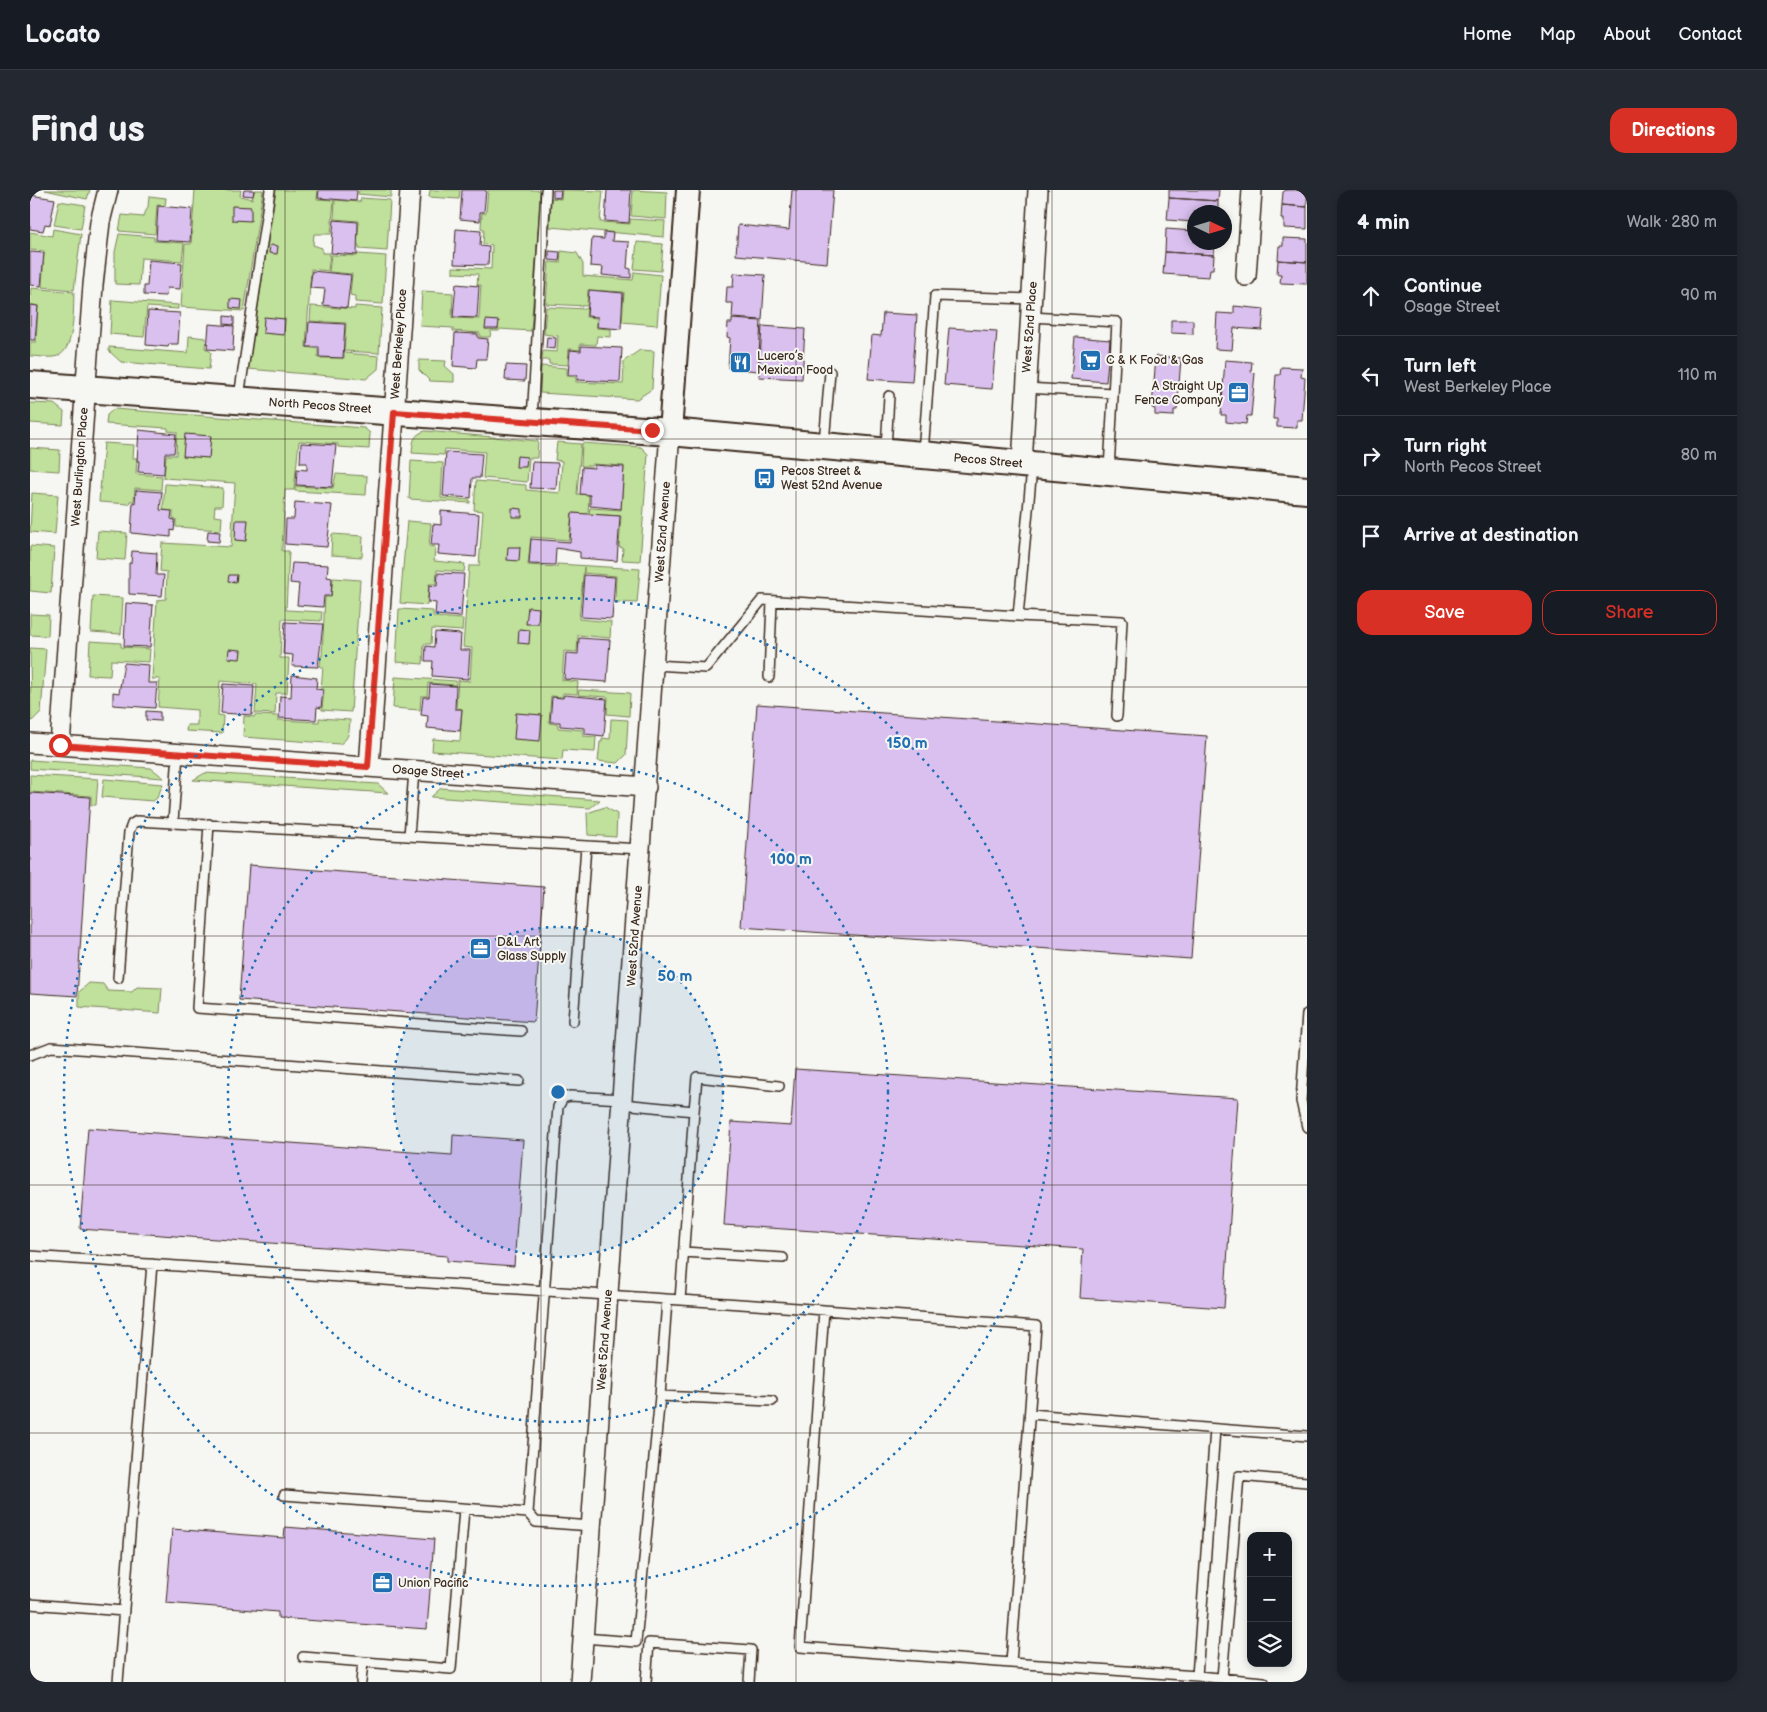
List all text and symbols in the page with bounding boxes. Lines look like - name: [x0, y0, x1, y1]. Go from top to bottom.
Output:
- text: Locato: [25, 20, 100, 49]
- text: Home: [1463, 24, 1512, 45]
- text: Map: [1540, 24, 1576, 45]
- text: About: [1604, 24, 1651, 45]
- text: Contact: [1679, 24, 1742, 45]
- button: Directions: [1610, 108, 1737, 153]
- text: Find us: [30, 109, 145, 152]
- north arrow: [1187, 205, 1232, 250]
- text: 4 min: [1357, 210, 1410, 235]
- text: Walk · 280 m: [1627, 213, 1717, 232]
- text: Continue: [1404, 275, 1482, 298]
- street label: West 52nd Place: [1019, 281, 1041, 373]
- icon: ahead: [1357, 282, 1385, 310]
- text: 90 m: [1681, 286, 1717, 305]
- street label: West Berkeley Place: [388, 288, 410, 400]
- text: Osage Street: [1404, 298, 1500, 317]
- supermarket icon: C & K Food & Gas: [1078, 348, 1102, 372]
- place label: Lucero’s Mexican Food: [757, 349, 833, 378]
- restaurant icon: Lucero’s Mexican Food: [729, 351, 753, 375]
- place label: C & K Food & Gas: [1106, 353, 1203, 368]
- text: Turn left: [1404, 355, 1476, 378]
- icon: left: [1357, 362, 1385, 390]
- text: 110 m: [1678, 366, 1717, 385]
- text: West Berkeley Place: [1404, 378, 1551, 397]
- place label: A Straight Up Fence Company: [1134, 379, 1224, 408]
- office icon: A Straight Up Fence Company: [1227, 381, 1251, 405]
- street label: North Pecos Street: [268, 395, 372, 417]
- street label: West Burlington Place: [68, 407, 92, 527]
- route end: [641, 419, 664, 442]
- text: Turn right: [1404, 435, 1487, 458]
- icon: right: [1357, 442, 1385, 470]
- text: 80 m: [1681, 446, 1717, 465]
- street label: Pecos Street: [953, 451, 1023, 472]
- text: North Pecos Street: [1404, 458, 1542, 477]
- place label: Pecos Street & West 52nd Avenue: [781, 464, 882, 493]
- bus stop icon: Pecos Street & West 52nd Avenue: [753, 466, 777, 490]
- street label: West 52nd Avenue: [652, 481, 674, 583]
- icon: arrive: [1357, 522, 1385, 550]
- text: Arrive at destination: [1404, 524, 1579, 547]
- button: Save: [1357, 590, 1532, 635]
- button: Share: [1542, 590, 1717, 635]
- route start: [49, 734, 72, 757]
- text: 150 m: [886, 734, 928, 753]
- street label: Osage Street: [392, 762, 465, 782]
- text: 100 m: [770, 850, 812, 869]
- street label: West 52nd Avenue: [624, 885, 646, 987]
- place label: D&L Art Glass Supply: [497, 935, 567, 964]
- office icon: D&L Art Glass Supply: [469, 937, 493, 961]
- text: 50 m: [658, 967, 693, 986]
- centre of rings: [549, 1083, 567, 1101]
- street label: West 52nd Avenue: [594, 1289, 616, 1391]
- map controls: [1247, 1532, 1292, 1667]
- button: +: [1247, 1532, 1292, 1577]
- office icon: Union Pacific: [370, 1571, 394, 1595]
- place label: Union Pacific: [398, 1576, 468, 1591]
- button: −: [1247, 1577, 1292, 1622]
- button: layers: [1247, 1622, 1292, 1667]

